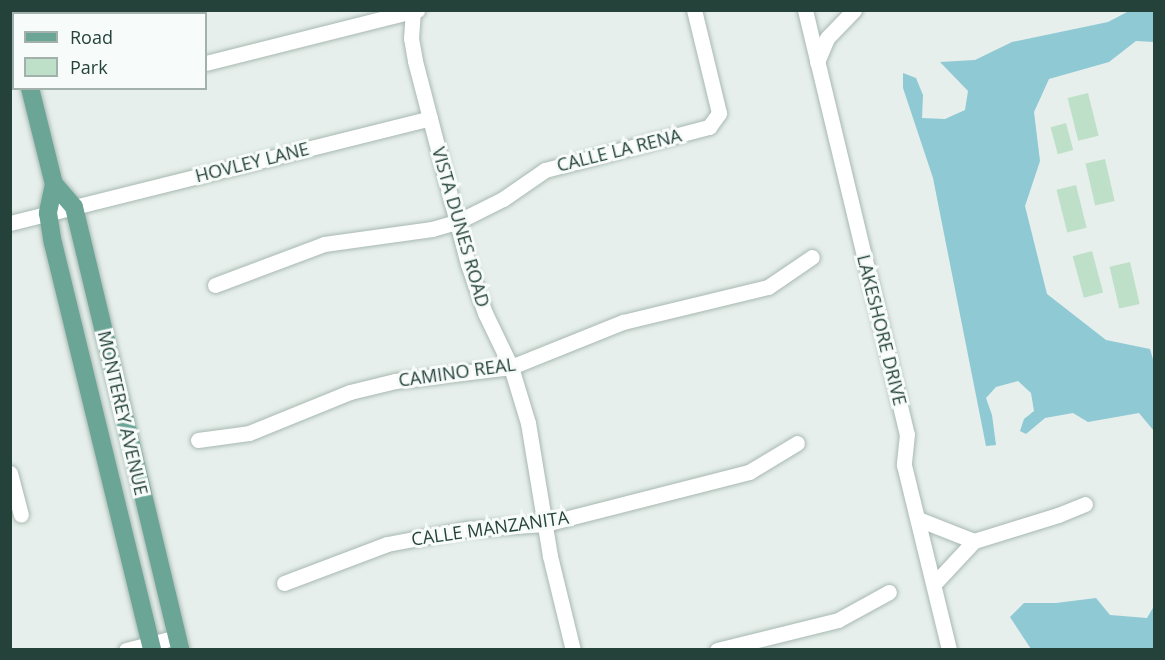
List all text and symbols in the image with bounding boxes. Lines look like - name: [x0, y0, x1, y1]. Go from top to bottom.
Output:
- legend: [12, 12, 207, 90]
- text: Road: [70, 25, 113, 49]
- text: Park: [70, 55, 108, 79]
- street label: CALLE LA RENA: [554, 124, 684, 176]
- street label: HOVLEY LANE: [193, 137, 311, 187]
- street label: VISTA DUNES ROAD: [428, 145, 494, 309]
- street label: LAKESHORE DRIVE: [853, 252, 911, 408]
- street label: MONTEREY AVENUE: [94, 329, 152, 497]
- street label: CAMINO REAL: [397, 353, 517, 391]
- street label: CALLE MANZANITA: [410, 506, 570, 550]

